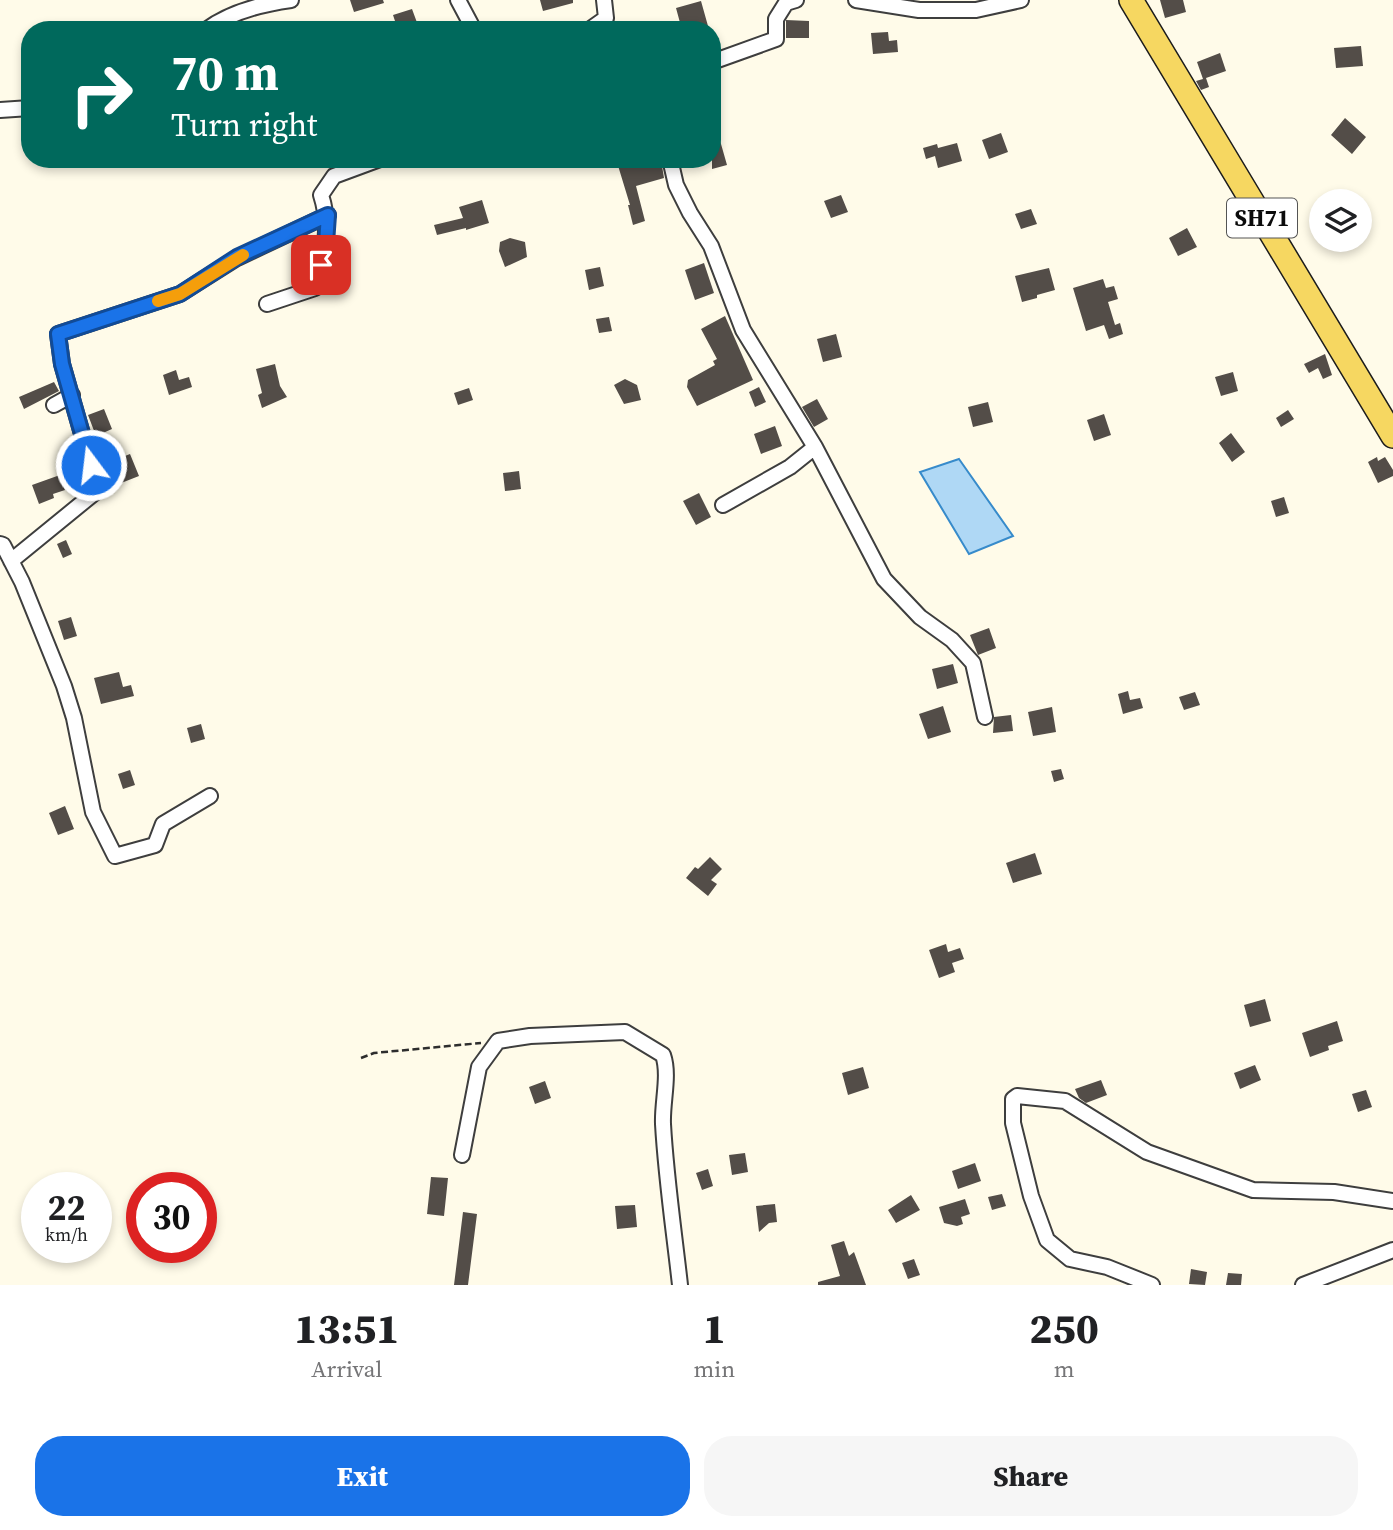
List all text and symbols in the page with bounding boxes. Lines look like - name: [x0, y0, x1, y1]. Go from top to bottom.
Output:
- text: 70 m: [171, 39, 279, 106]
- icon: right: [56, 49, 147, 140]
- text: Turn right: [171, 103, 317, 147]
- map controls: [1309, 189, 1372, 252]
- button: layers: [1309, 189, 1372, 252]
- road number: SH71: [1227, 198, 1297, 238]
- pin: [291, 235, 351, 295]
- icon: arrive: [302, 246, 340, 284]
- position arrow: [54, 428, 128, 502]
- speed limit sign: 30: [126, 1172, 217, 1263]
- text: 22: [48, 1184, 85, 1232]
- text: km/h: [45, 1222, 88, 1247]
- text: 13:51: [294, 1299, 399, 1357]
- text: 1: [703, 1299, 726, 1357]
- text: 250: [1029, 1299, 1099, 1357]
- text: Arrival: [311, 1353, 382, 1385]
- text: min: [694, 1353, 735, 1385]
- text: m: [1054, 1353, 1074, 1385]
- button: Exit: [35, 1436, 690, 1516]
- button: Share: [704, 1436, 1358, 1516]

